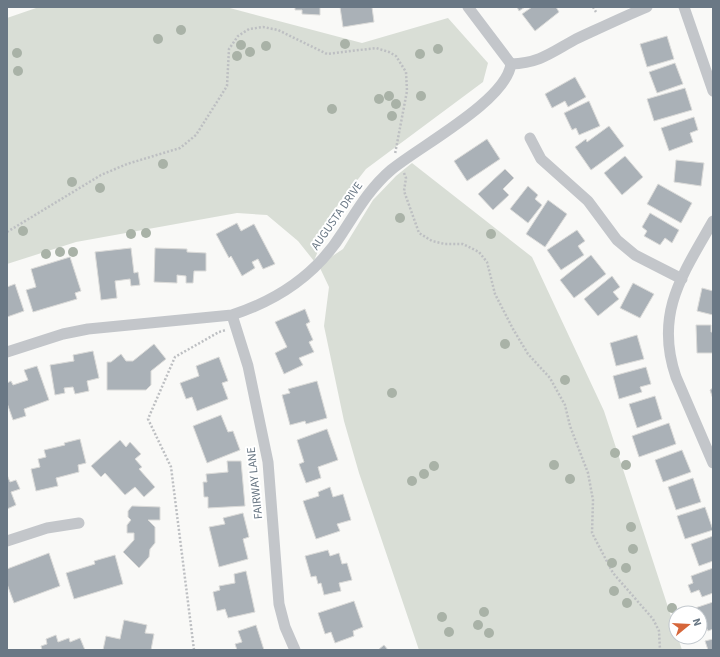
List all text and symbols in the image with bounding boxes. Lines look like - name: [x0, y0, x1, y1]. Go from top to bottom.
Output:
- street label: AUGUSTA DRIVE: [307, 178, 367, 254]
- street label: FAIRWAY LANE: [243, 446, 267, 520]
- north arrow: [668, 605, 708, 645]
- text: N: [689, 616, 705, 628]

